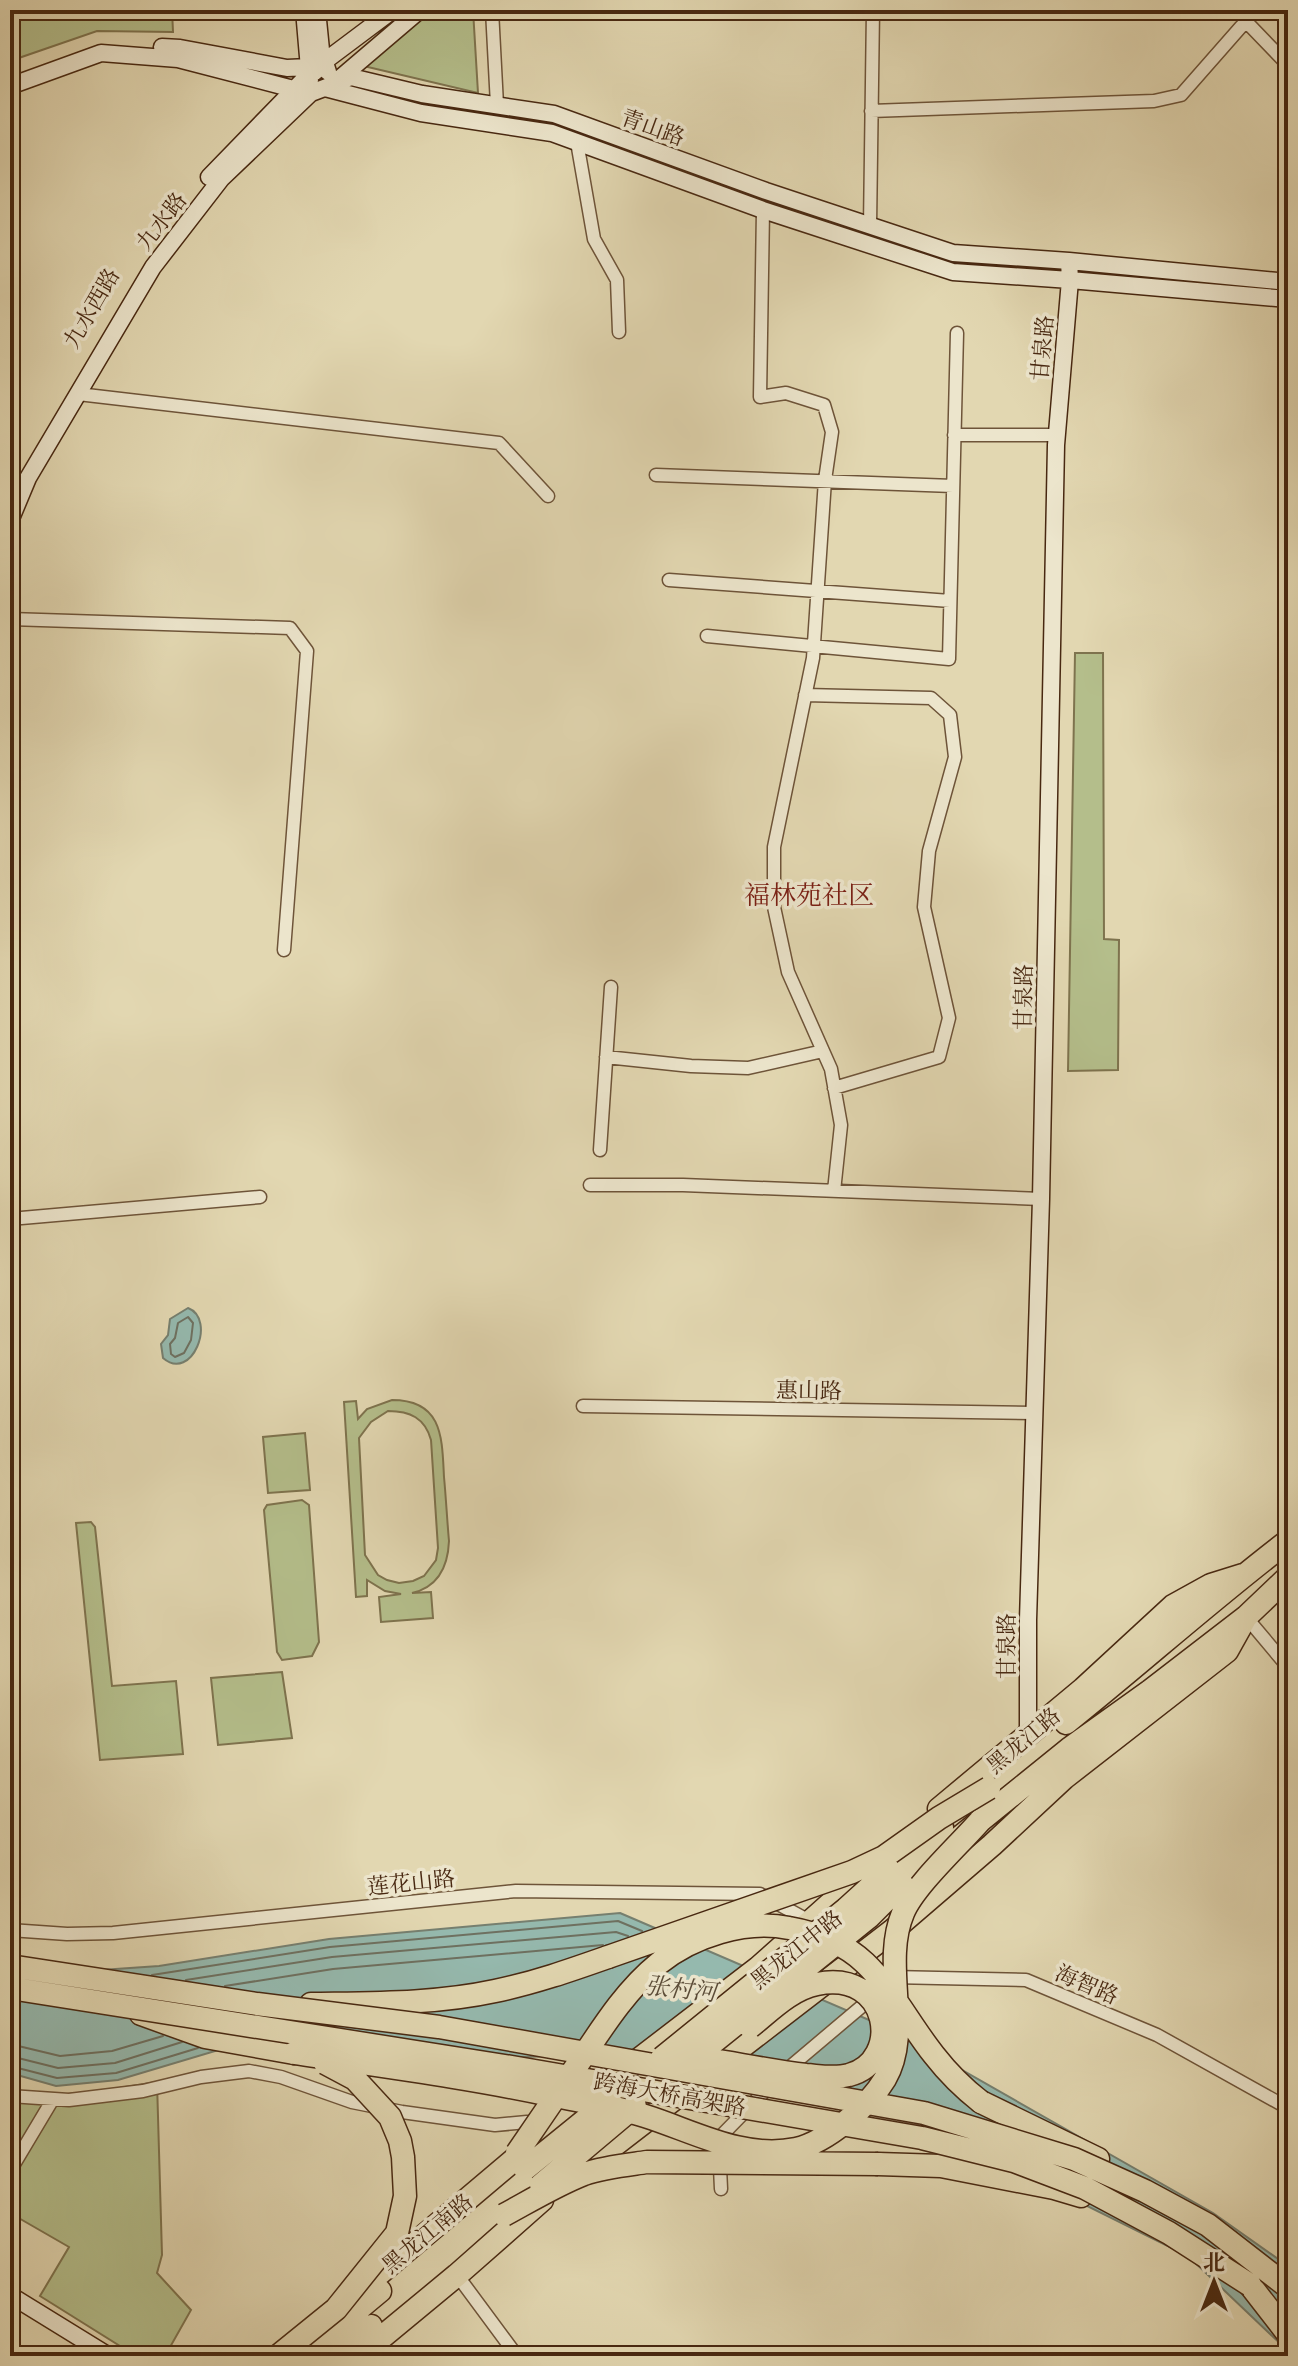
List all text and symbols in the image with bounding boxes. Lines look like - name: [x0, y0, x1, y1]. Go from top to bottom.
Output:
- street label: 青山路: [617, 103, 688, 151]
- street label: 九水路: [130, 187, 192, 256]
- street label: 九水西路: [58, 263, 125, 353]
- street label: 甘泉路: [1026, 314, 1059, 382]
- district label: 福林苑社区: [744, 879, 874, 911]
- street label: 甘泉路: [1009, 964, 1038, 1030]
- street label: 惠山路: [776, 1376, 842, 1405]
- street label: 甘泉路: [993, 1613, 1020, 1679]
- street label: 黑龙江路: [981, 1702, 1066, 1779]
- street label: 莲花山路: [366, 1864, 456, 1901]
- street label: 黑龙江中路: [745, 1904, 848, 1994]
- street label: 海智路: [1051, 1959, 1122, 2010]
- water label: 张村河: [644, 1970, 722, 2007]
- street label: 跨海大桥高架路: [592, 2068, 748, 2121]
- street label: 黑龙江南路: [377, 2188, 478, 2279]
- north arrow: [1174, 2242, 1254, 2322]
- text: 北: [1203, 2249, 1225, 2276]

